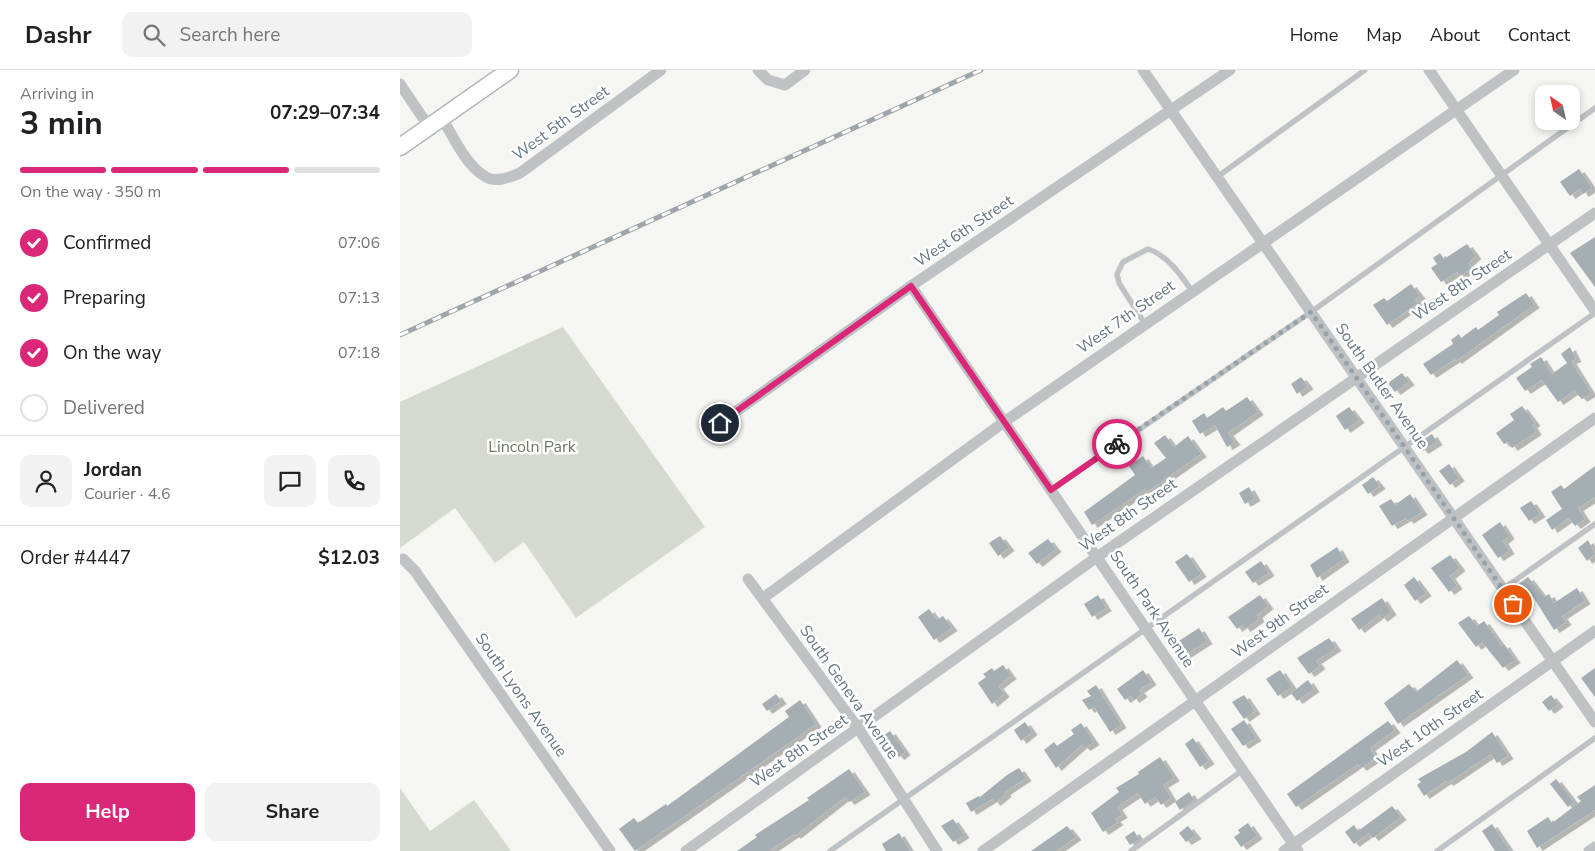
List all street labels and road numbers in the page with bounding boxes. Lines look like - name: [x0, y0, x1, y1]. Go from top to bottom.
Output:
- street label: West 5th Street: [508, 80, 614, 166]
- street label: West 6th Street: [910, 190, 1018, 272]
- street label: West 8th Street: [1408, 244, 1516, 326]
- street label: West 7th Street: [1073, 275, 1180, 359]
- street label: South Butler Avenue: [1330, 319, 1434, 453]
- street label: West 8th Street: [1075, 473, 1182, 557]
- street label: South Park Avenue: [1105, 546, 1199, 672]
- street label: West 9th Street: [1227, 578, 1333, 664]
- street label: South Geneva Avenue: [794, 620, 904, 764]
- street label: South Lyons Avenue: [470, 629, 572, 761]
- street label: West 10th Street: [1373, 683, 1487, 773]
- street label: West 8th Street: [746, 709, 853, 793]

